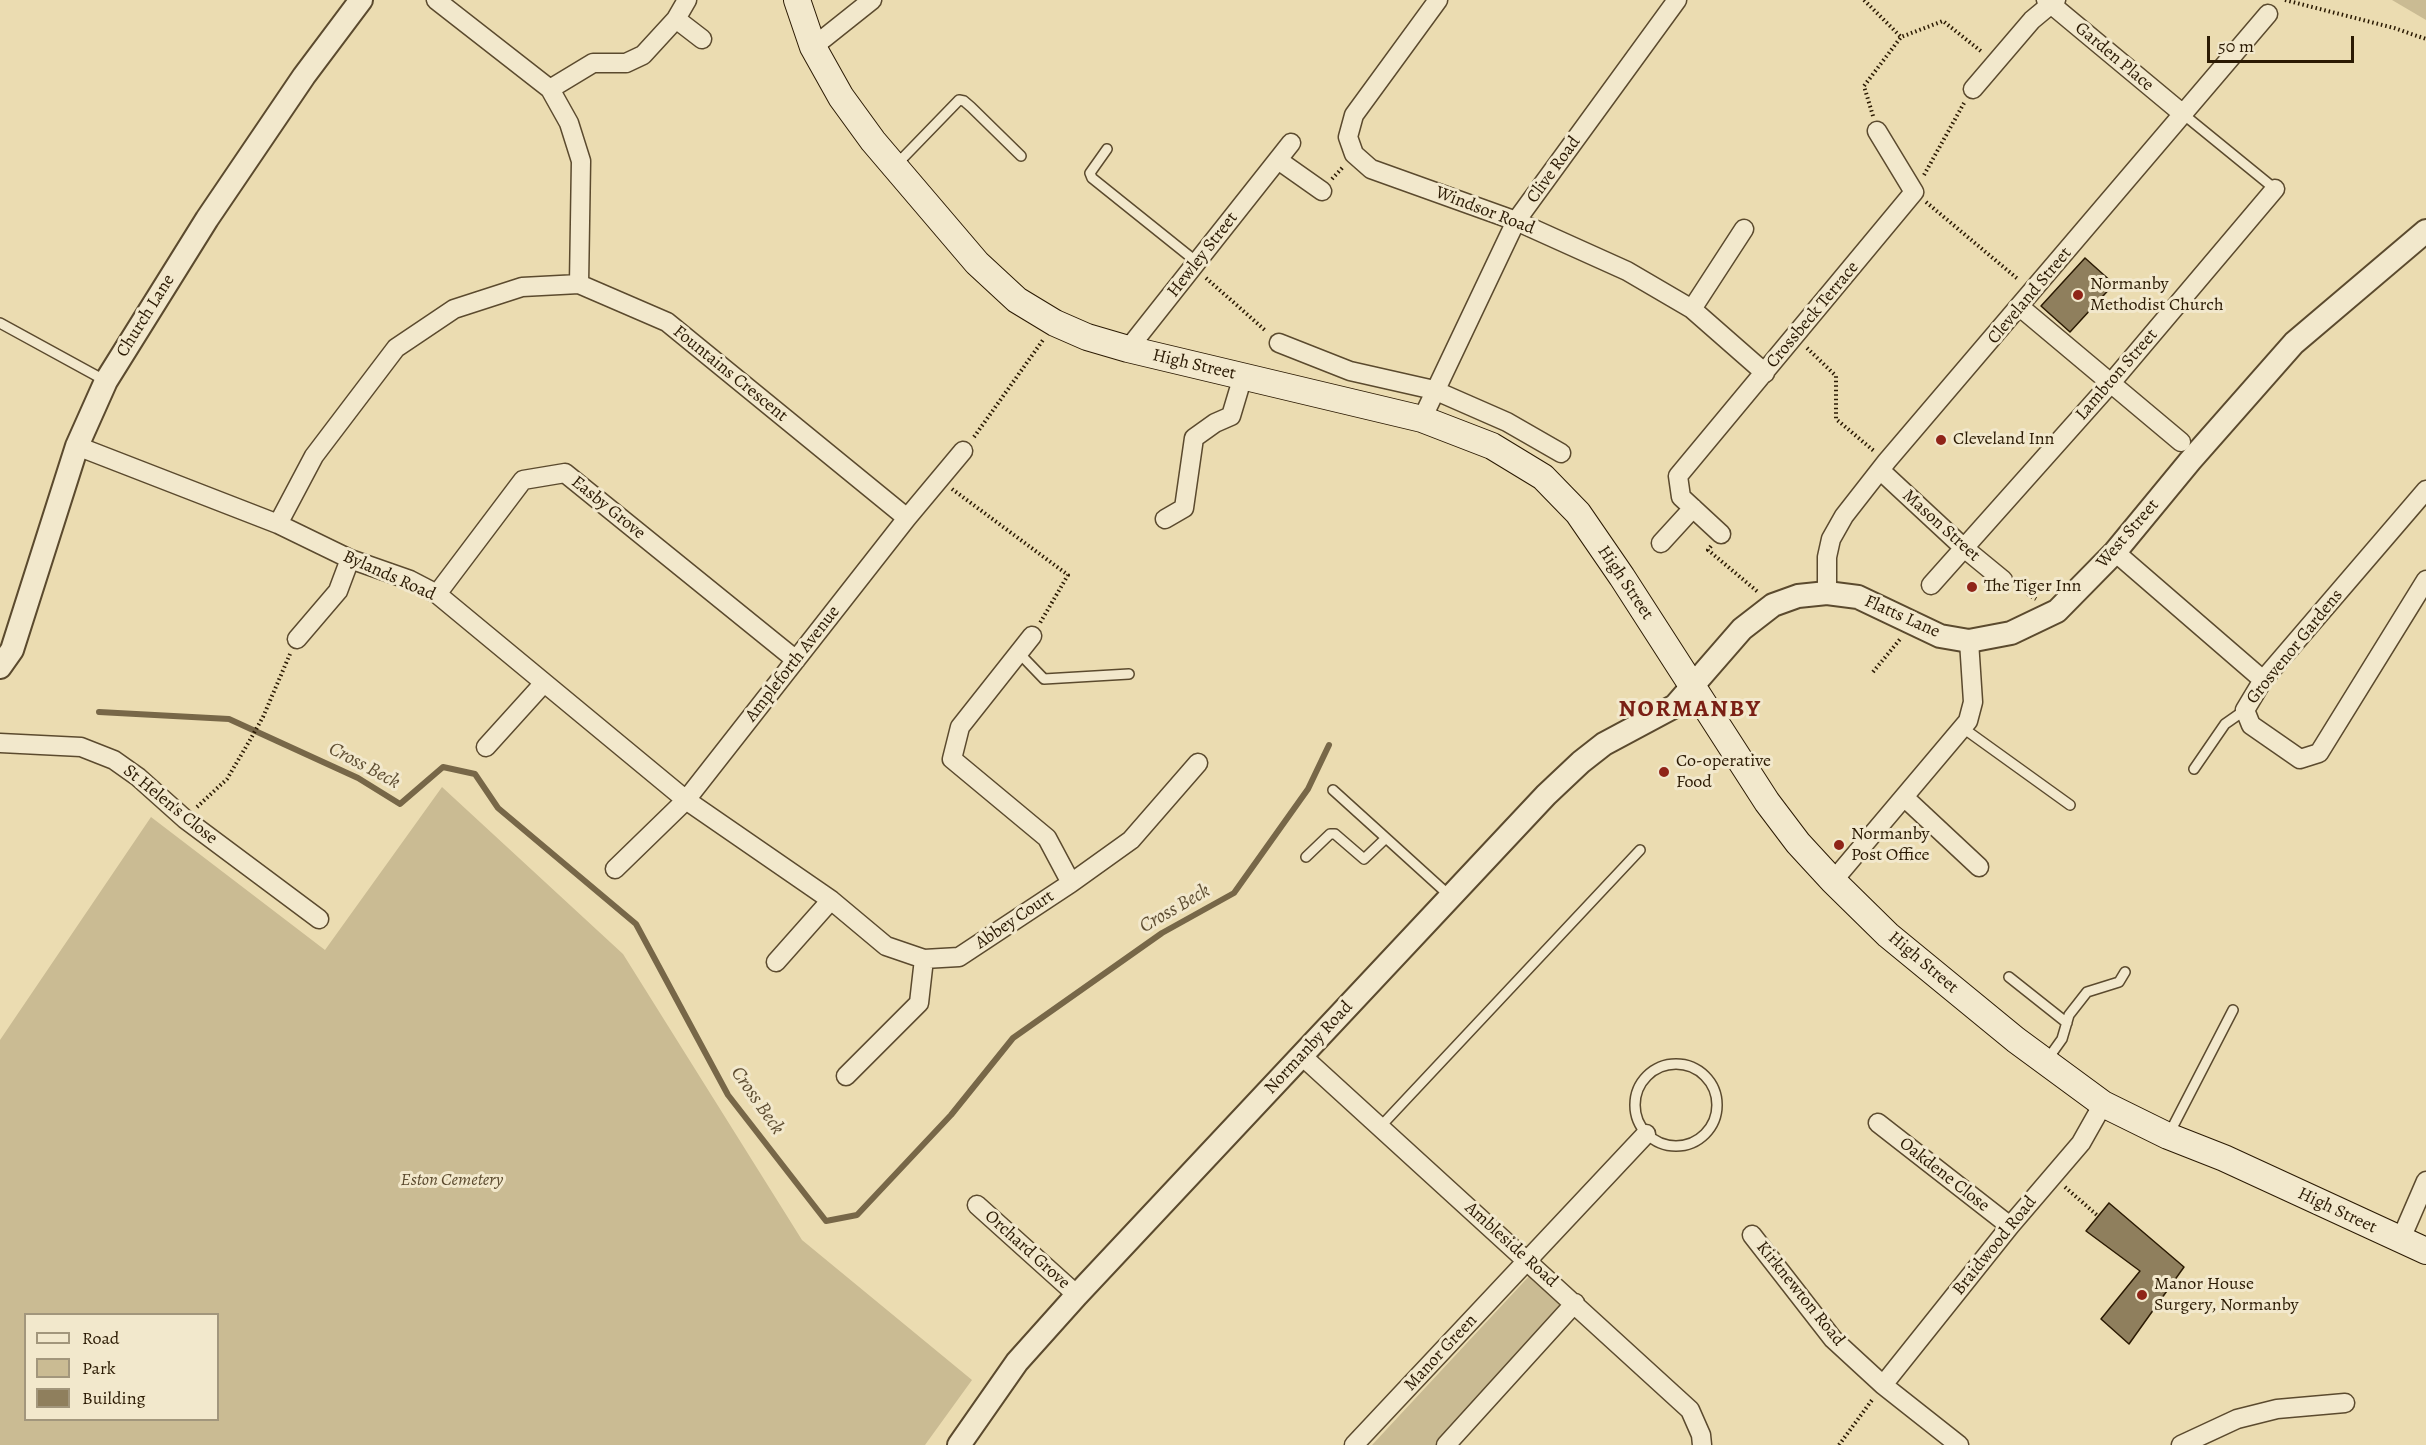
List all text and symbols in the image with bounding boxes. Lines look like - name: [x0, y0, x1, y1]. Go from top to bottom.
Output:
- street label: Garden Place: [2070, 18, 2158, 96]
- scale bar: [2210, 24, 2357, 62]
- text: 50 m: [2218, 34, 2254, 58]
- street label: Clive Road: [1522, 132, 1586, 208]
- street label: Windsor Road: [1432, 182, 1538, 240]
- street label: Hewley Street: [1163, 208, 1243, 302]
- street label: Cleveland Street: [1983, 243, 2077, 349]
- street label: Crossbeck Terrace: [1762, 257, 1864, 373]
- street label: Church Lane: [112, 271, 180, 361]
- place label: Normanby Methodist Church: [2090, 274, 2224, 316]
- marker: Normanby Methodist Church: [2071, 288, 2085, 302]
- street label: Fountains Crescent: [668, 321, 792, 427]
- street label: Lambton Street: [2071, 325, 2163, 425]
- street label: High Street: [1150, 345, 1238, 385]
- place label: Cleveland Inn: [1953, 429, 2054, 451]
- marker: Cleveland Inn: [1934, 433, 1948, 447]
- street label: Easby Grove: [567, 472, 649, 544]
- street label: Mason Street: [1898, 485, 1984, 567]
- street label: West Street: [2092, 495, 2164, 573]
- street label: High Street: [1592, 542, 1658, 624]
- street label: Bylands Road: [339, 546, 439, 606]
- place label: The Tiger Inn: [1984, 576, 2081, 598]
- marker: The Tiger Inn: [1965, 580, 1979, 594]
- street label: Grosvenor Gardens: [2242, 585, 2348, 709]
- street label: Flatts Lane: [1861, 591, 1943, 643]
- street label: Ampleforth Avenue: [741, 602, 845, 726]
- district label: NORMANBY: [1619, 696, 1761, 724]
- water label: Cross Beck: [324, 737, 404, 795]
- place label: Co-operative Food: [1676, 751, 1771, 794]
- street label: St Helen's Close: [118, 760, 222, 850]
- marker: Co-operative Food: [1657, 765, 1671, 779]
- place label: Normanby Post Office: [1851, 824, 1930, 866]
- marker: Normanby Post Office: [1832, 838, 1846, 852]
- water label: Cross Beck: [1135, 879, 1215, 939]
- street label: Abbey Court: [971, 886, 1059, 954]
- street label: High Street: [1884, 927, 1962, 999]
- street label: Normanby Road: [1260, 997, 1358, 1099]
- water label: Cross Beck: [725, 1062, 789, 1140]
- street label: Oakdene Close: [1895, 1133, 1993, 1217]
- park label: Eston Cemetery: [401, 1170, 503, 1192]
- street label: High Street: [2294, 1183, 2380, 1239]
- street label: Braidwood Road: [1948, 1192, 2042, 1300]
- street label: Ambleside Road: [1460, 1198, 1562, 1292]
- street label: Orchard Grove: [980, 1206, 1074, 1294]
- street label: Kirknewton Road: [1751, 1237, 1849, 1351]
- place label: Manor House Surgery, Normanby: [2154, 1274, 2299, 1316]
- marker: Manor House Surgery, Normanby: [2135, 1288, 2149, 1302]
- street label: Manor Green: [1400, 1310, 1482, 1396]
- legend: [24, 1313, 219, 1421]
- text: Road: [82, 1326, 119, 1350]
- text: Park: [82, 1356, 116, 1380]
- text: Building: [82, 1386, 146, 1410]

